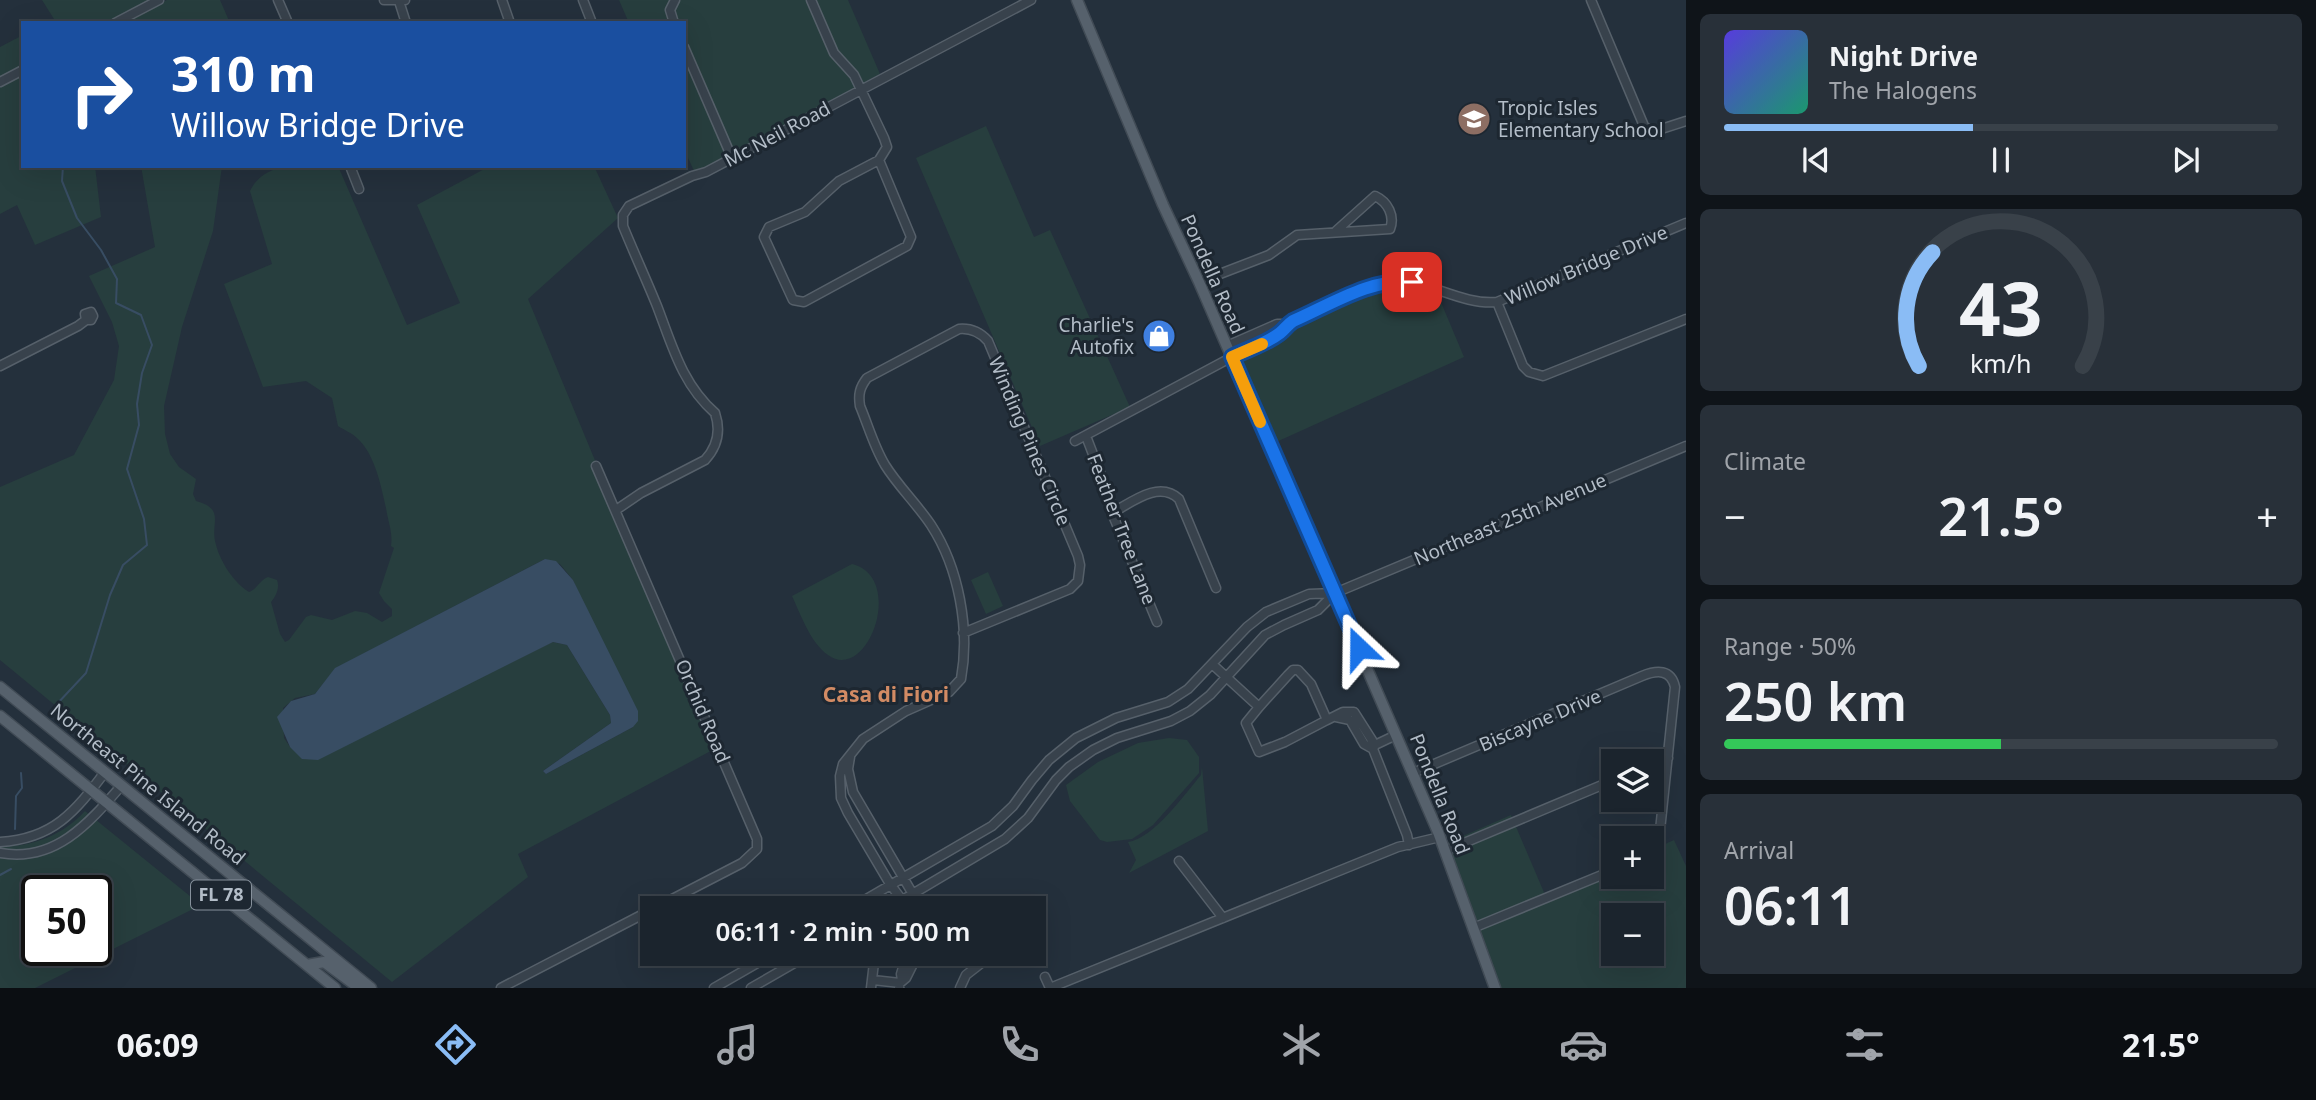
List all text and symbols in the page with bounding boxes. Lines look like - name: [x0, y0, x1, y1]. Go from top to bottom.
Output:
- text: Night Drive: [1829, 38, 1978, 74]
- text: 310 m: [171, 40, 316, 106]
- icon: right: [56, 49, 147, 140]
- text: The Halogens: [1829, 74, 1977, 106]
- street label: Mc Neil Road: [719, 95, 835, 173]
- place label: Tropic Isles Elementary School: [1498, 95, 1664, 143]
- school or university icon: Tropic Isles Elementary School: [1455, 100, 1493, 138]
- text: Willow Bridge Drive: [171, 103, 465, 146]
- icon: previous: [1797, 141, 1835, 179]
- icon: pause: [1982, 141, 2020, 179]
- icon: next: [2167, 141, 2205, 179]
- street label: Pondella Road: [1175, 210, 1251, 338]
- street label: Willow Bridge Drive: [1501, 219, 1671, 311]
- pin: [1382, 252, 1442, 312]
- text: 43: [1959, 258, 2043, 357]
- icon: arrive: [1393, 263, 1431, 301]
- place label: Charlie's Autofix: [1059, 312, 1134, 360]
- shop icon: Charlie's Autofix: [1140, 317, 1178, 355]
- text: km/h: [1970, 345, 2032, 379]
- street label: Winding Pines Circle: [983, 352, 1077, 530]
- text: Climate: [1724, 445, 1806, 477]
- street label: Feather Tree Lane: [1081, 450, 1163, 608]
- street label: Northeast 25th Avenue: [1410, 467, 1610, 571]
- text: 21.5°: [1938, 480, 2064, 551]
- text: −: [1724, 490, 1746, 542]
- text: +: [2256, 490, 2278, 542]
- position arrow: [1322, 611, 1396, 685]
- text: Range · 50%: [1724, 630, 1856, 662]
- street label: Orchid Road: [669, 655, 737, 767]
- text: 250 km: [1724, 665, 1907, 736]
- district label: Casa di Fiori: [823, 680, 949, 708]
- street label: Biscayne Drive: [1475, 683, 1605, 757]
- street label: Northeast Pine Island Road: [45, 697, 251, 871]
- street label: Pondella Road: [1404, 730, 1476, 858]
- map controls: [1601, 749, 1664, 966]
- button: layers: [1601, 749, 1664, 812]
- button: +: [1601, 826, 1664, 889]
- text: Arrival: [1724, 834, 1794, 866]
- text: 06:11: [1724, 869, 1857, 940]
- speed limit sign: 50: [21, 875, 112, 966]
- road number: FL 78: [191, 880, 251, 910]
- button: −: [1601, 903, 1664, 966]
- text: 06:11 · 2 min · 500 m: [716, 913, 970, 949]
- icon: directions: [431, 1020, 480, 1069]
- icon: music: [713, 1020, 762, 1069]
- icon: phone: [995, 1020, 1044, 1069]
- icon: climate: [1277, 1020, 1326, 1069]
- icon: car: [1559, 1020, 1608, 1069]
- icon: filters: [1840, 1020, 1889, 1069]
- text: 06:09: [116, 1023, 199, 1066]
- text: 21.5°: [2122, 1023, 2200, 1066]

